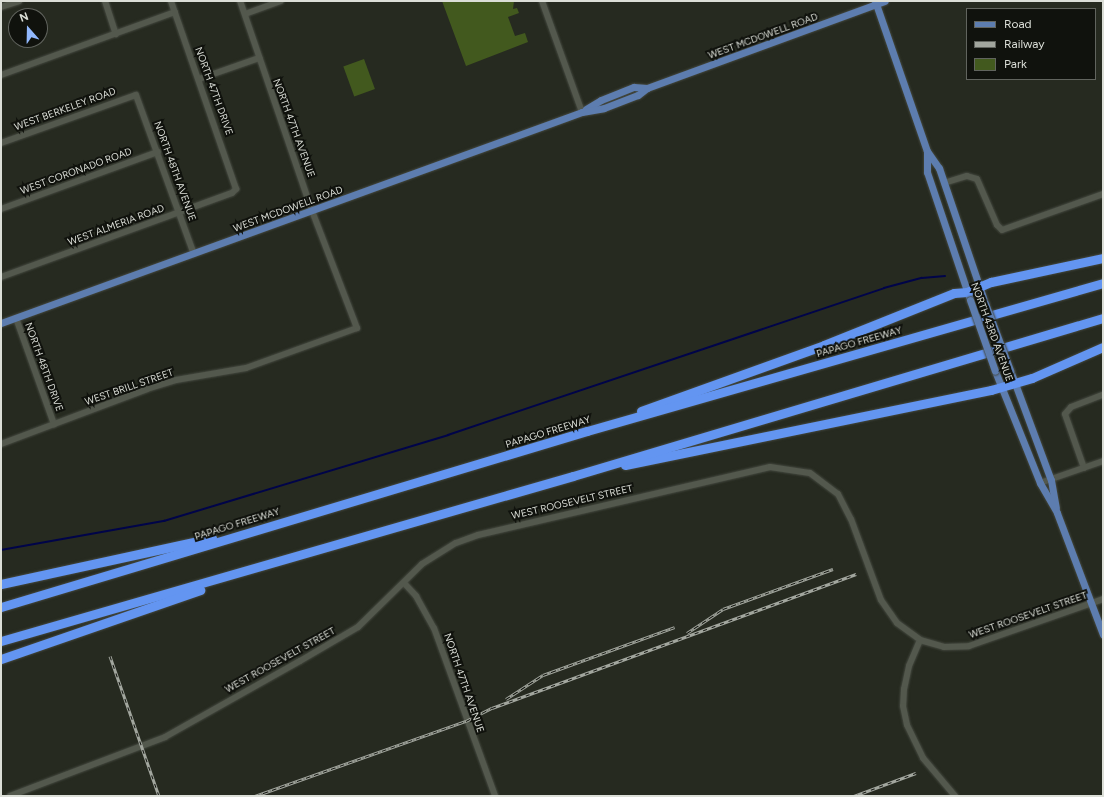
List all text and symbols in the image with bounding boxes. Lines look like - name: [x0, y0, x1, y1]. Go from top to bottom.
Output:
- north arrow: [8, 8, 48, 48]
- legend: [966, 8, 1096, 80]
- text: N: [18, 10, 30, 25]
- street label: WEST MCDOWELL ROAD: [706, 11, 820, 61]
- text: Road: [1004, 17, 1032, 31]
- text: Railway: [1004, 37, 1045, 51]
- street label: NORTH 47TH DRIVE: [192, 45, 236, 137]
- text: Park: [1004, 57, 1027, 71]
- street label: NORTH 47TH AVENUE: [271, 77, 317, 179]
- street label: WEST BERKELEY ROAD: [13, 85, 117, 133]
- street label: NORTH 48TH AVENUE: [151, 120, 199, 222]
- street label: WEST CORONADO ROAD: [19, 145, 133, 197]
- street label: WEST MCDOWELL ROAD: [231, 184, 345, 234]
- street label: WEST ALMERIA ROAD: [66, 202, 166, 248]
- street label: NORTH 43RD AVENUE: [969, 281, 1015, 383]
- street label: NORTH 48TH DRIVE: [22, 321, 66, 413]
- street label: PAPAGO FREEWAY: [815, 324, 903, 360]
- street label: WEST BRILL STREET: [83, 366, 175, 408]
- street label: PAPAGO FREEWAY: [504, 413, 592, 451]
- street label: WEST ROOSEVELT STREET: [510, 482, 634, 522]
- street label: PAPAGO FREEWAY: [193, 505, 281, 543]
- street label: WEST ROOSEVELT STREET: [967, 589, 1089, 641]
- street label: WEST ROOSEVELT STREET: [223, 625, 337, 695]
- street label: NORTH 47TH AVENUE: [441, 632, 487, 734]

